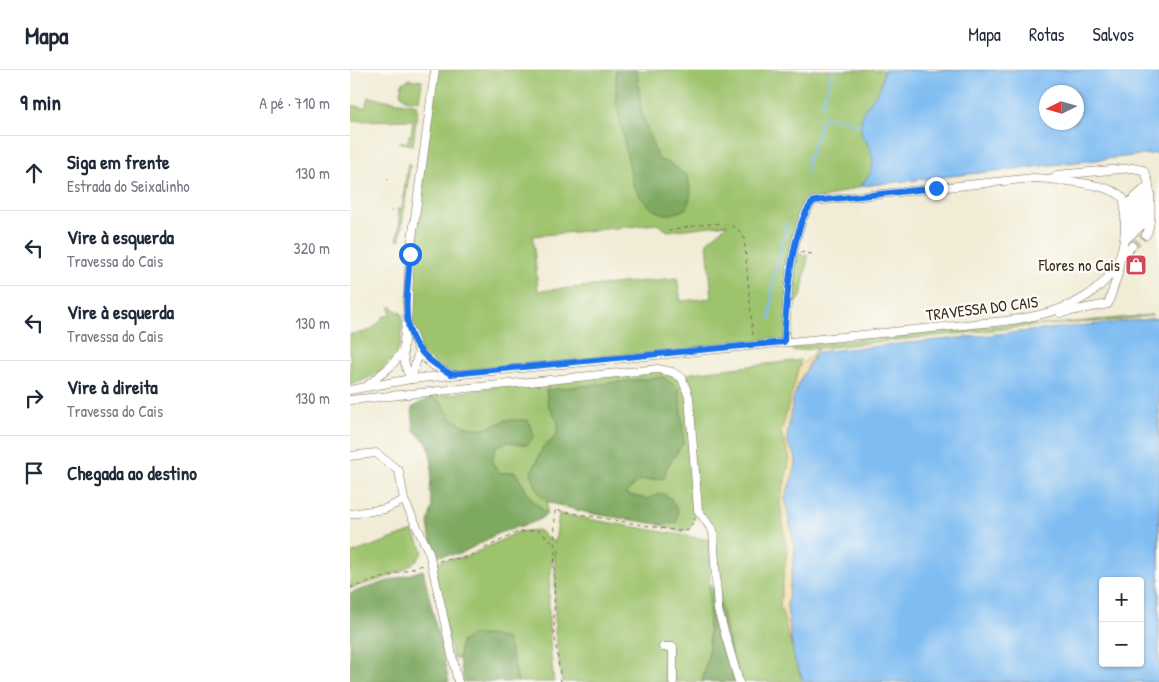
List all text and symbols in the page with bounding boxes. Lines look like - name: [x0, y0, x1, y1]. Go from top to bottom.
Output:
- text: Mapa: [25, 19, 68, 51]
- text: Mapa: [968, 22, 1001, 47]
- text: Rotas: [1029, 22, 1065, 47]
- text: Salvos: [1093, 22, 1134, 47]
- north arrow: [1039, 85, 1084, 130]
- text: 9 min: [20, 88, 61, 117]
- text: A pé · 710 m: [259, 92, 330, 114]
- text: Siga em frente: [67, 149, 170, 175]
- icon: ahead: [20, 159, 48, 187]
- text: 130 m: [295, 162, 330, 184]
- text: Estrada do Seixalinho: [67, 175, 190, 197]
- route end: [925, 177, 948, 200]
- text: Vire à esquerda: [67, 224, 174, 250]
- icon: left: [20, 234, 48, 262]
- text: 320 m: [294, 237, 330, 259]
- route start: [399, 243, 422, 266]
- text: Travessa do Cais: [67, 250, 163, 272]
- shop icon: Flores no Cais: [1124, 253, 1148, 277]
- place label: Flores no Cais: [1038, 254, 1120, 276]
- street label: TRAVESSA DO CAIS: [925, 290, 1040, 326]
- text: Vire à esquerda: [67, 299, 174, 325]
- icon: left: [20, 309, 48, 337]
- text: 130 m: [295, 312, 330, 334]
- text: Travessa do Cais: [67, 325, 163, 347]
- text: Vire à direita: [67, 374, 158, 400]
- icon: right: [20, 384, 48, 412]
- text: 130 m: [295, 387, 330, 409]
- text: Travessa do Cais: [67, 400, 163, 422]
- icon: arrive: [20, 459, 48, 487]
- text: Chegada ao destino: [67, 460, 197, 486]
- map controls: [1099, 577, 1144, 667]
- button: +: [1099, 577, 1144, 622]
- button: −: [1099, 622, 1144, 667]

